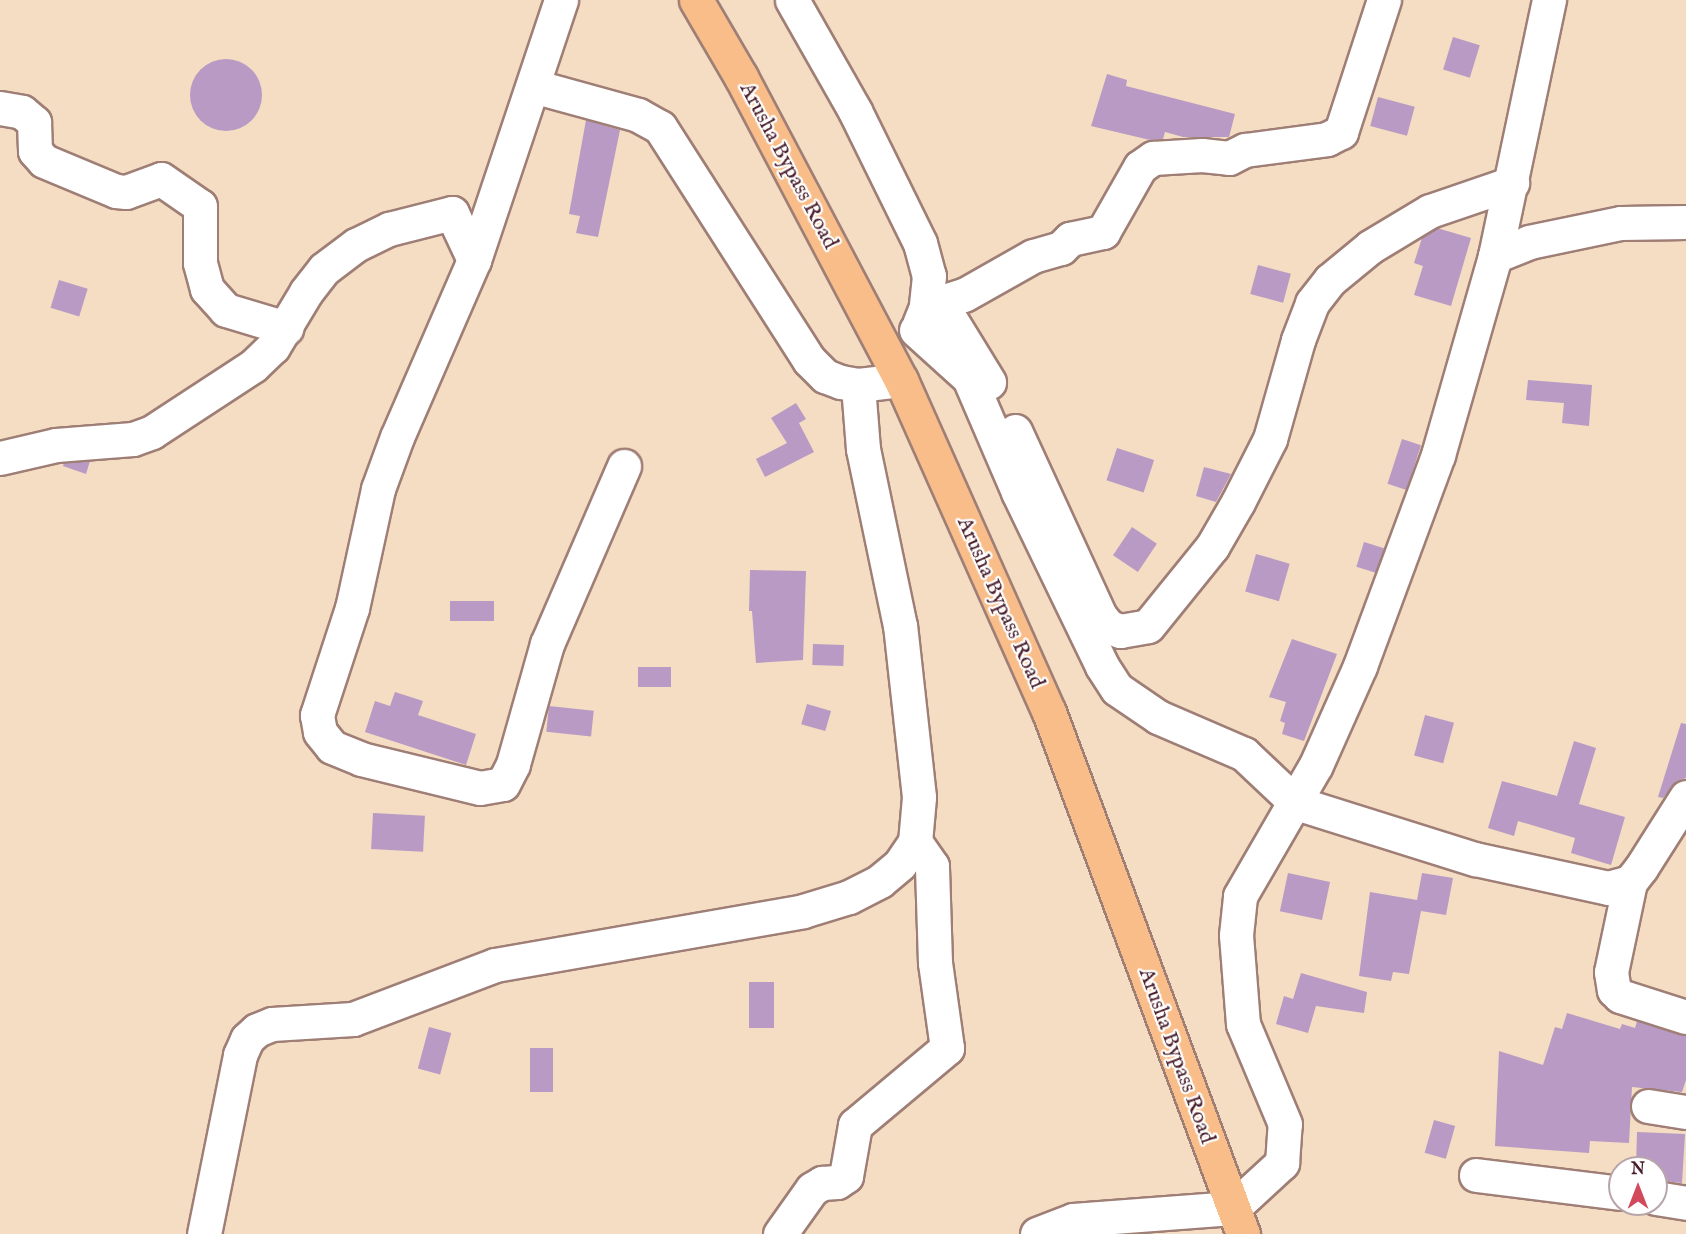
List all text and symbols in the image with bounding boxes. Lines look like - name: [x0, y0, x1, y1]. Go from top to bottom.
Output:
- street label: Arusha Bypass Road: [733, 78, 843, 254]
- street label: Arusha Bypass Road: [950, 513, 1050, 693]
- street label: Arusha Bypass Road: [1132, 965, 1220, 1147]
- north arrow: [1608, 1156, 1668, 1216]
- text: N: [1631, 1160, 1645, 1180]

